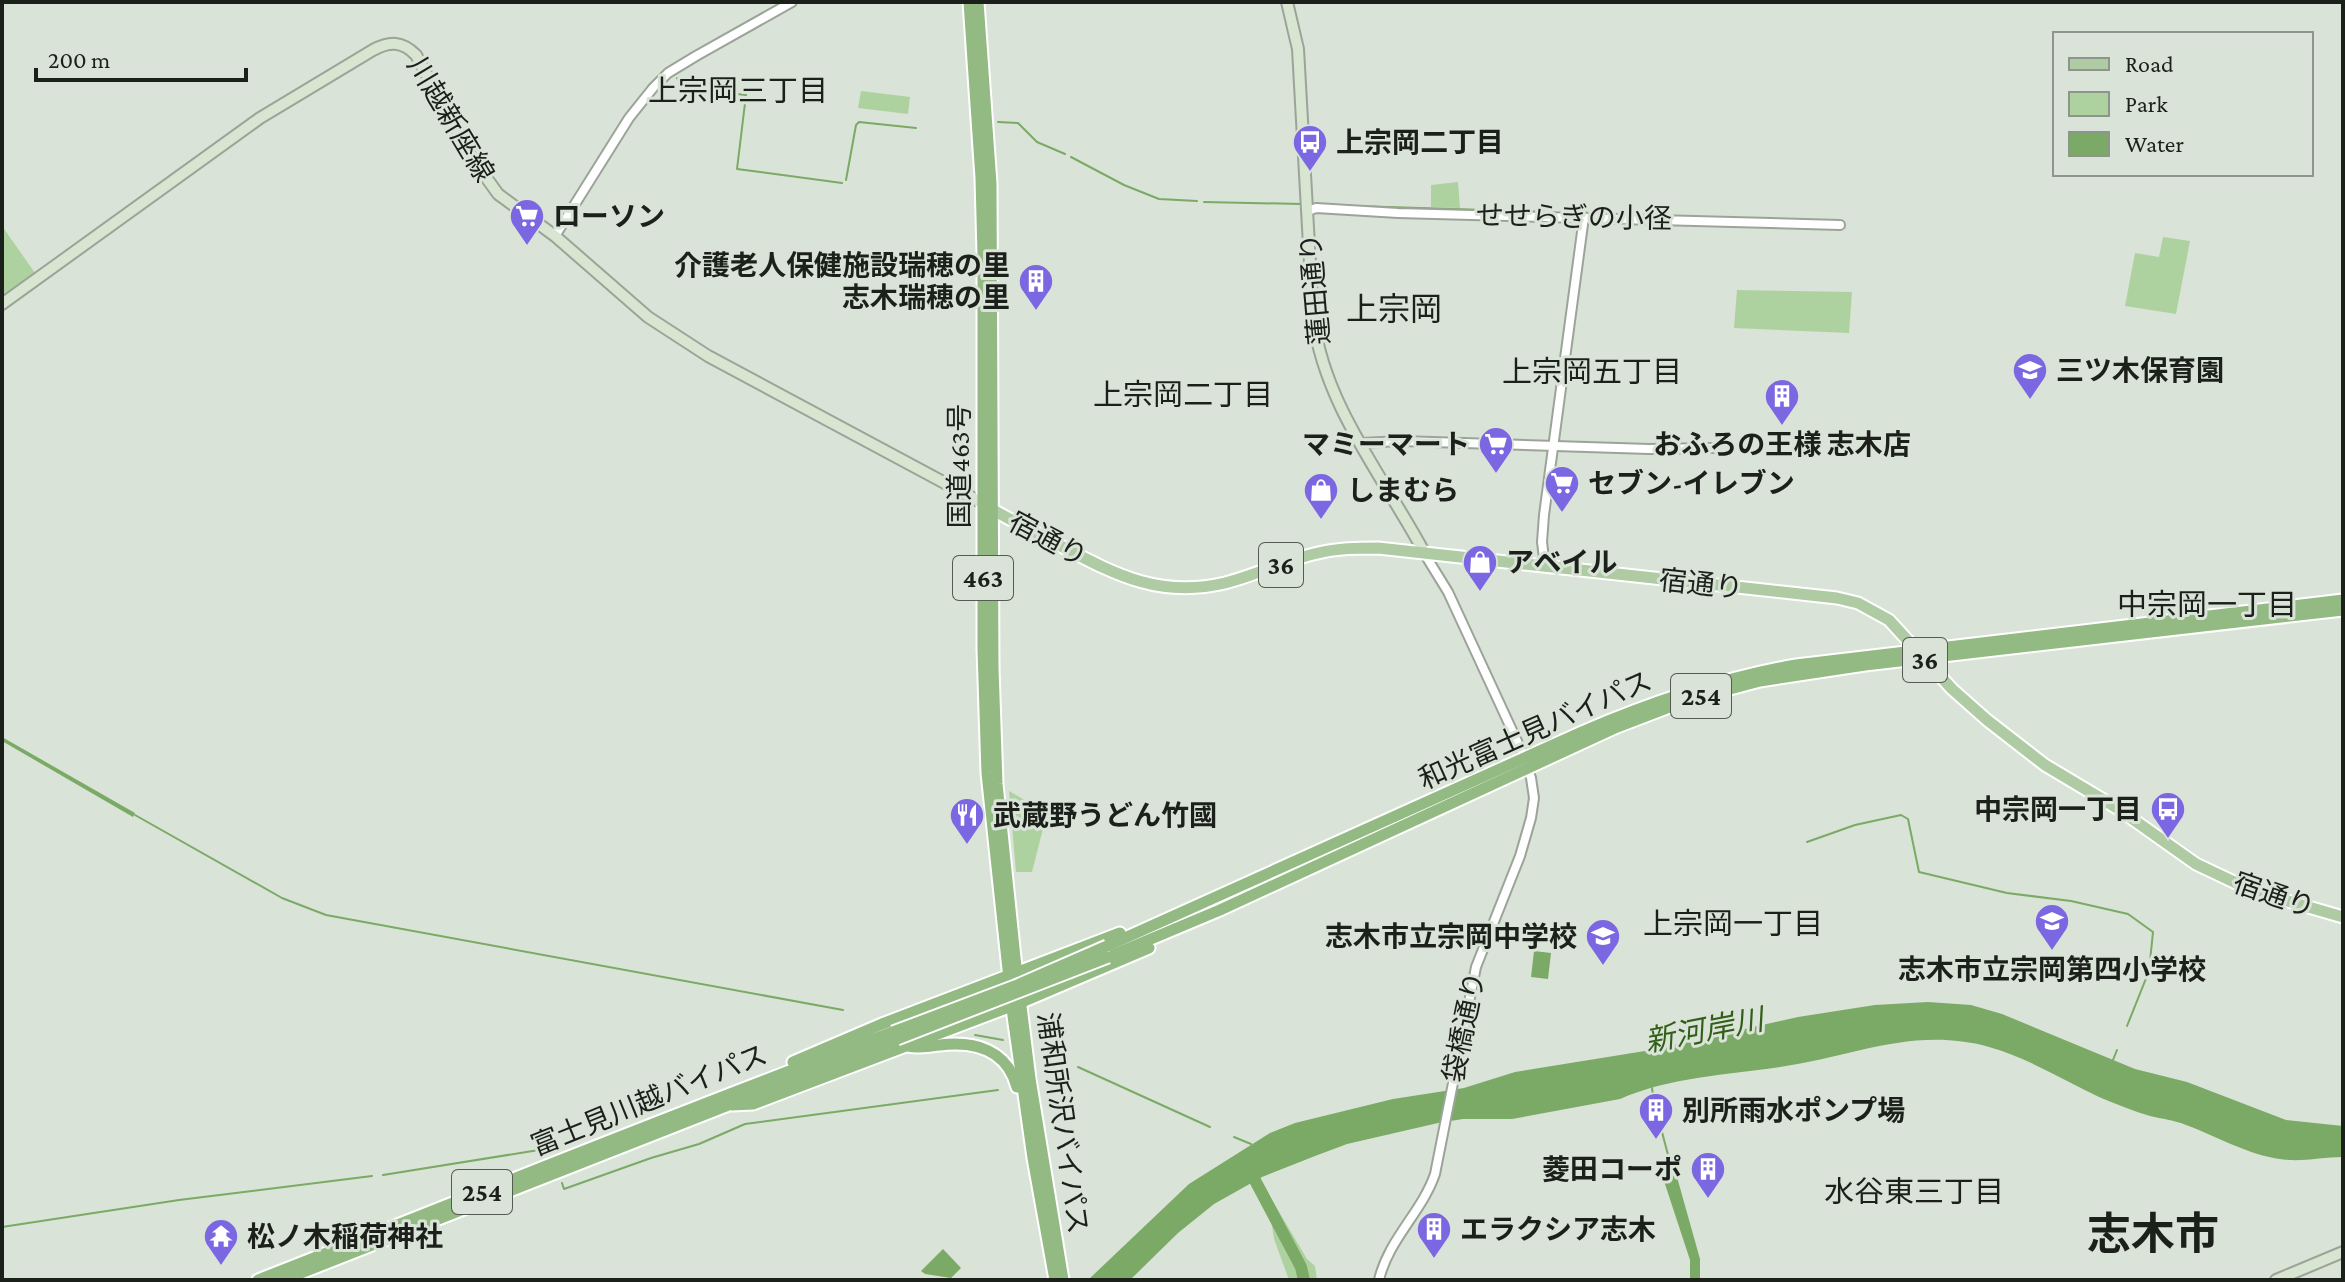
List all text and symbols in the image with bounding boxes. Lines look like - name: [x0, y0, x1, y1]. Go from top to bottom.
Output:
- scale bar: [36, 32, 246, 82]
- legend: [2053, 32, 2313, 176]
- text: 200 m: [48, 46, 110, 73]
- text: Road: [2125, 50, 2174, 77]
- street label: 川越新座線: [402, 51, 500, 187]
- district label: 上宗岡三丁目: [648, 74, 828, 107]
- text: Park: [2125, 90, 2168, 117]
- bus stop icon: 上宗岡二丁目: [1291, 123, 1329, 173]
- place label: 上宗岡二丁目: [1336, 127, 1504, 158]
- text: Water: [2125, 130, 2184, 157]
- supermarket icon: ローソン: [508, 197, 546, 247]
- street label: せせらぎの小径: [1476, 200, 1672, 234]
- place label: ローソン: [553, 201, 665, 232]
- street label: 蓮田通り: [1295, 232, 1335, 346]
- place label: 介護老人保健施設瑞穂の里 志木瑞穂の里: [674, 250, 1010, 313]
- building icon: 介護老人保健施設瑞穂の里 志木瑞穂の里: [1017, 262, 1055, 312]
- district label: 上宗岡: [1346, 291, 1442, 327]
- school or university icon: 三ツ木保育園: [2011, 351, 2049, 401]
- district label: 上宗岡五丁目: [1502, 355, 1682, 388]
- place label: 三ツ木保育園: [2056, 355, 2224, 386]
- building icon: おふろの王様 志木店: [1763, 377, 1801, 427]
- district label: 上宗岡二丁目: [1093, 378, 1273, 411]
- street label: 国道463号: [944, 404, 975, 528]
- supermarket icon: マミーマート: [1477, 425, 1515, 475]
- place label: マミーマート: [1302, 429, 1470, 460]
- place label: おふろの王様 志木店: [1653, 429, 1911, 460]
- supermarket icon: セブン-イレブン: [1543, 464, 1581, 514]
- place label: セブン-イレブン: [1588, 468, 1795, 499]
- shop icon: しまむら: [1302, 471, 1340, 521]
- place label: しまむら: [1347, 475, 1459, 506]
- street label: 宿通り: [1004, 506, 1092, 572]
- road number: 36: [1259, 543, 1303, 587]
- shop icon: アベイル: [1461, 543, 1499, 593]
- place label: アベイル: [1506, 547, 1617, 578]
- road number: 463: [953, 556, 1013, 600]
- street label: 宿通り: [1658, 564, 1744, 604]
- district label: 中宗岡一丁目: [2117, 588, 2297, 621]
- road number: 36: [1903, 638, 1947, 682]
- street label: 和光富士見バイパス: [1414, 665, 1656, 795]
- road number: 254: [1671, 674, 1731, 718]
- bus stop icon: 中宗岡一丁目: [2149, 790, 2187, 840]
- place label: 中宗岡一丁目: [1974, 794, 2142, 825]
- restaurant icon: 武蔵野うどん竹國: [948, 796, 986, 846]
- place label: 武蔵野うどん竹國: [993, 800, 1217, 831]
- street label: 宿通り: [2229, 867, 2319, 923]
- school or university icon: 志木市立宗岡第四小学校: [2033, 902, 2071, 952]
- district label: 上宗岡一丁目: [1643, 907, 1823, 940]
- school or university icon: 志木市立宗岡中学校: [1584, 917, 1622, 967]
- place label: 志木市立宗岡中学校: [1325, 921, 1577, 952]
- place label: 志木市立宗岡第四小学校: [1898, 954, 2206, 985]
- street label: 袋橋通り: [1437, 969, 1491, 1085]
- water label: 新河岸川: [1642, 1002, 1769, 1058]
- street label: 浦和所沢バイパス: [1032, 1010, 1094, 1236]
- street label: 富士見川越バイパス: [527, 1039, 771, 1161]
- building icon: 別所雨水ポンプ場: [1637, 1091, 1675, 1141]
- place label: 別所雨水ポンプ場: [1682, 1095, 1905, 1126]
- building icon: 菱田コーポ: [1689, 1150, 1727, 1200]
- place label: 菱田コーポ: [1542, 1154, 1682, 1185]
- road number: 254: [452, 1170, 512, 1214]
- district label: 水谷東三丁目: [1824, 1175, 2004, 1208]
- building icon: エラクシア志木: [1415, 1210, 1453, 1260]
- district label: 志木市: [2087, 1210, 2219, 1258]
- place label: エラクシア志木: [1460, 1214, 1656, 1245]
- temple icon: 松ノ木稲荷神社: [202, 1217, 240, 1267]
- place label: 松ノ木稲荷神社: [247, 1221, 443, 1252]

